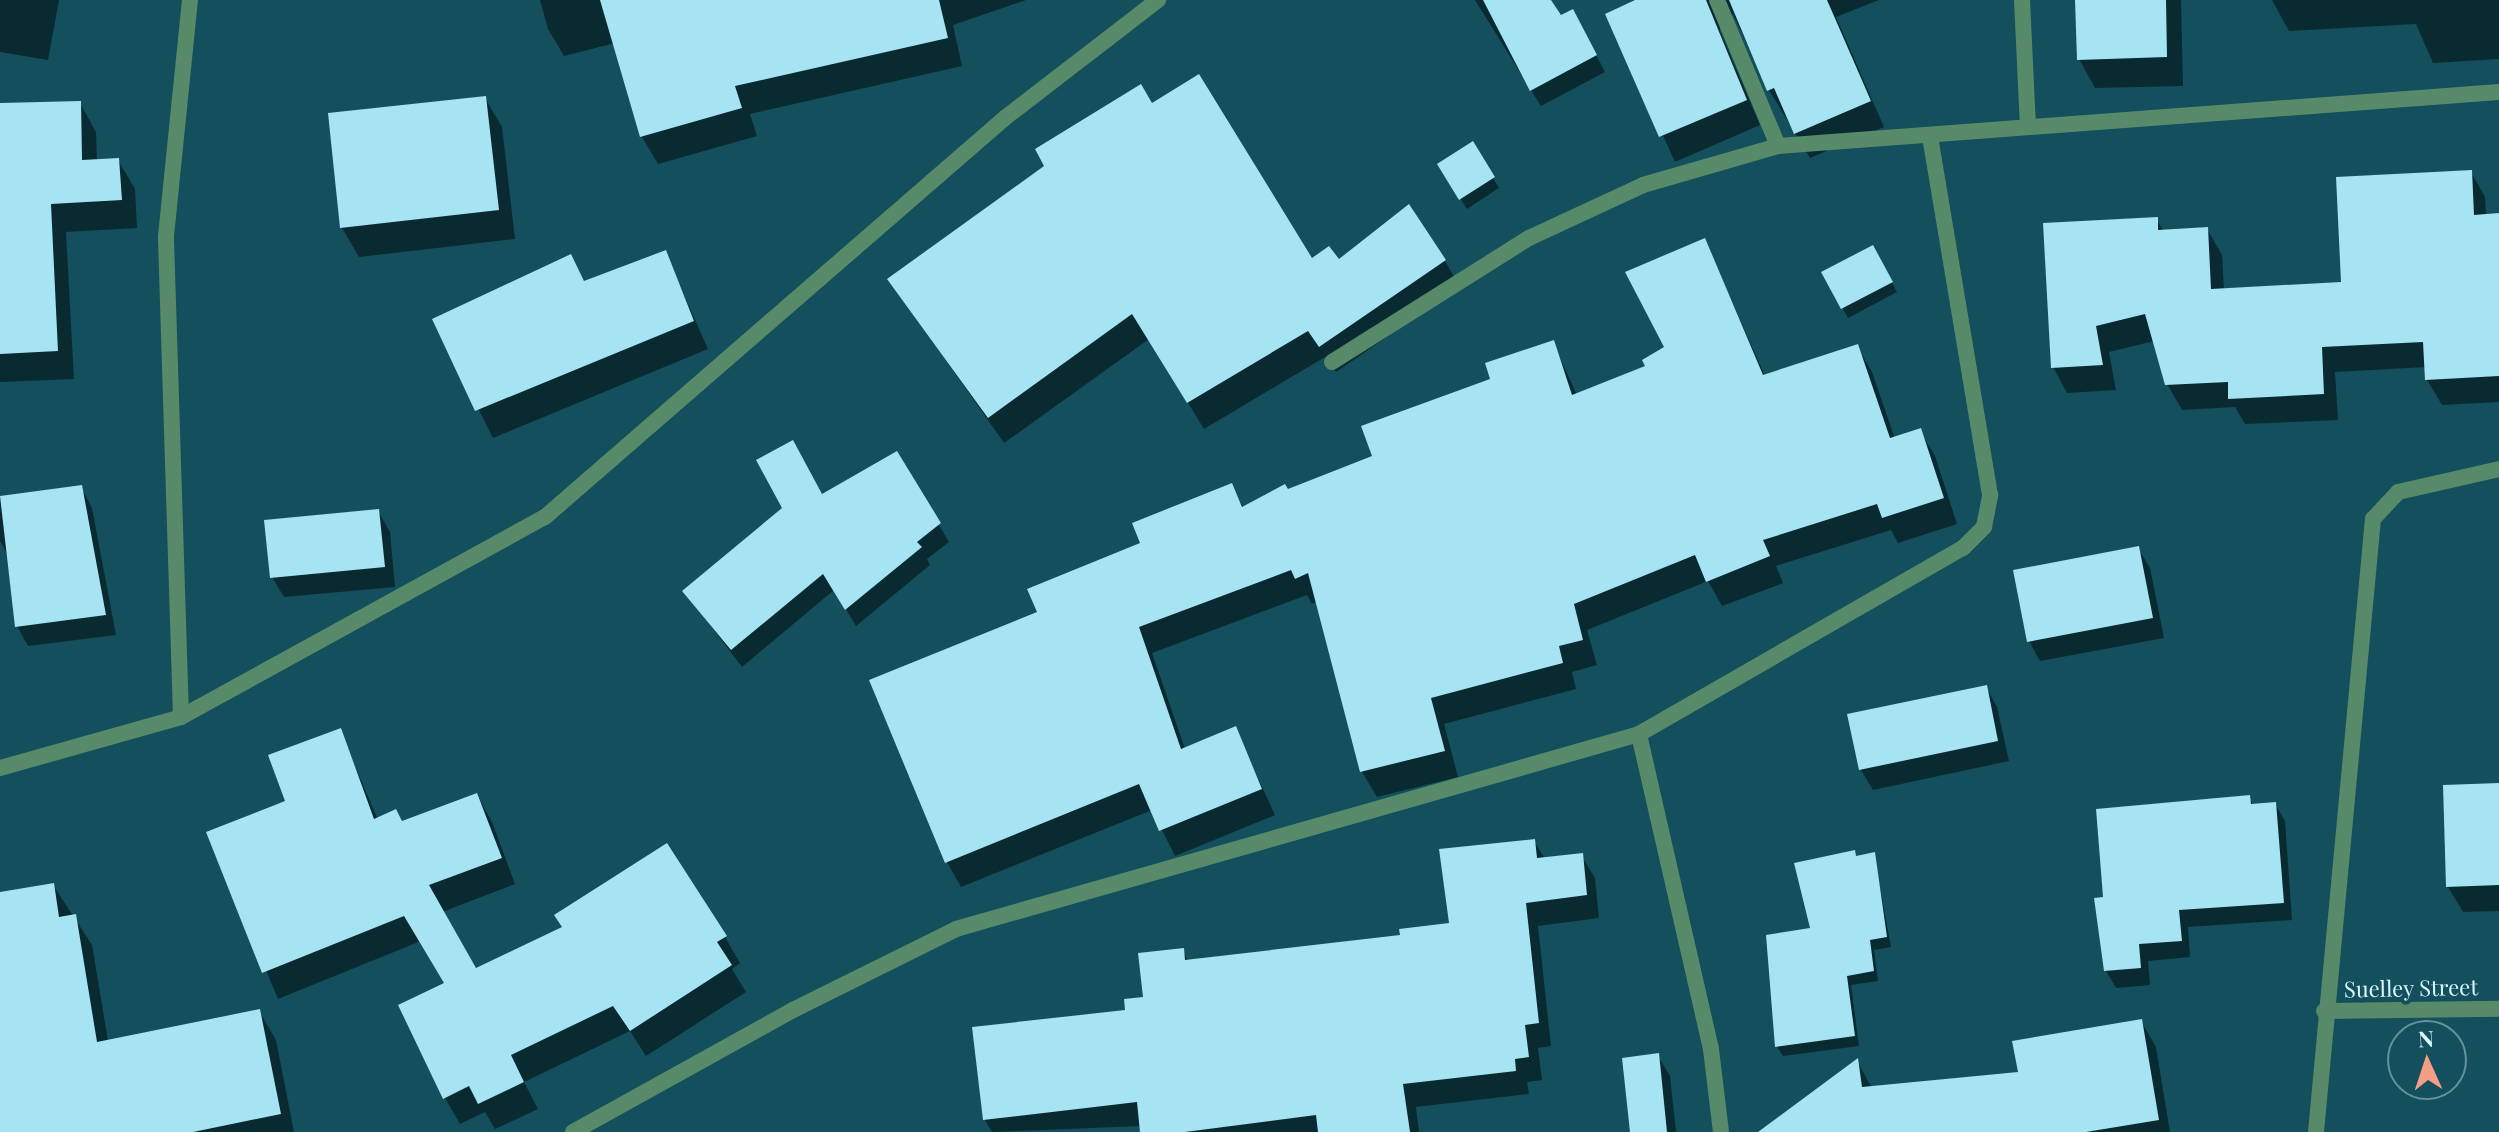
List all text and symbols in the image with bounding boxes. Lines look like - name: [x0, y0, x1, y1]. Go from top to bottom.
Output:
- street label: Suelley Street: [2343, 974, 2479, 1002]
- north arrow: [2387, 1020, 2467, 1100]
- text: N: [2417, 1023, 2435, 1053]

